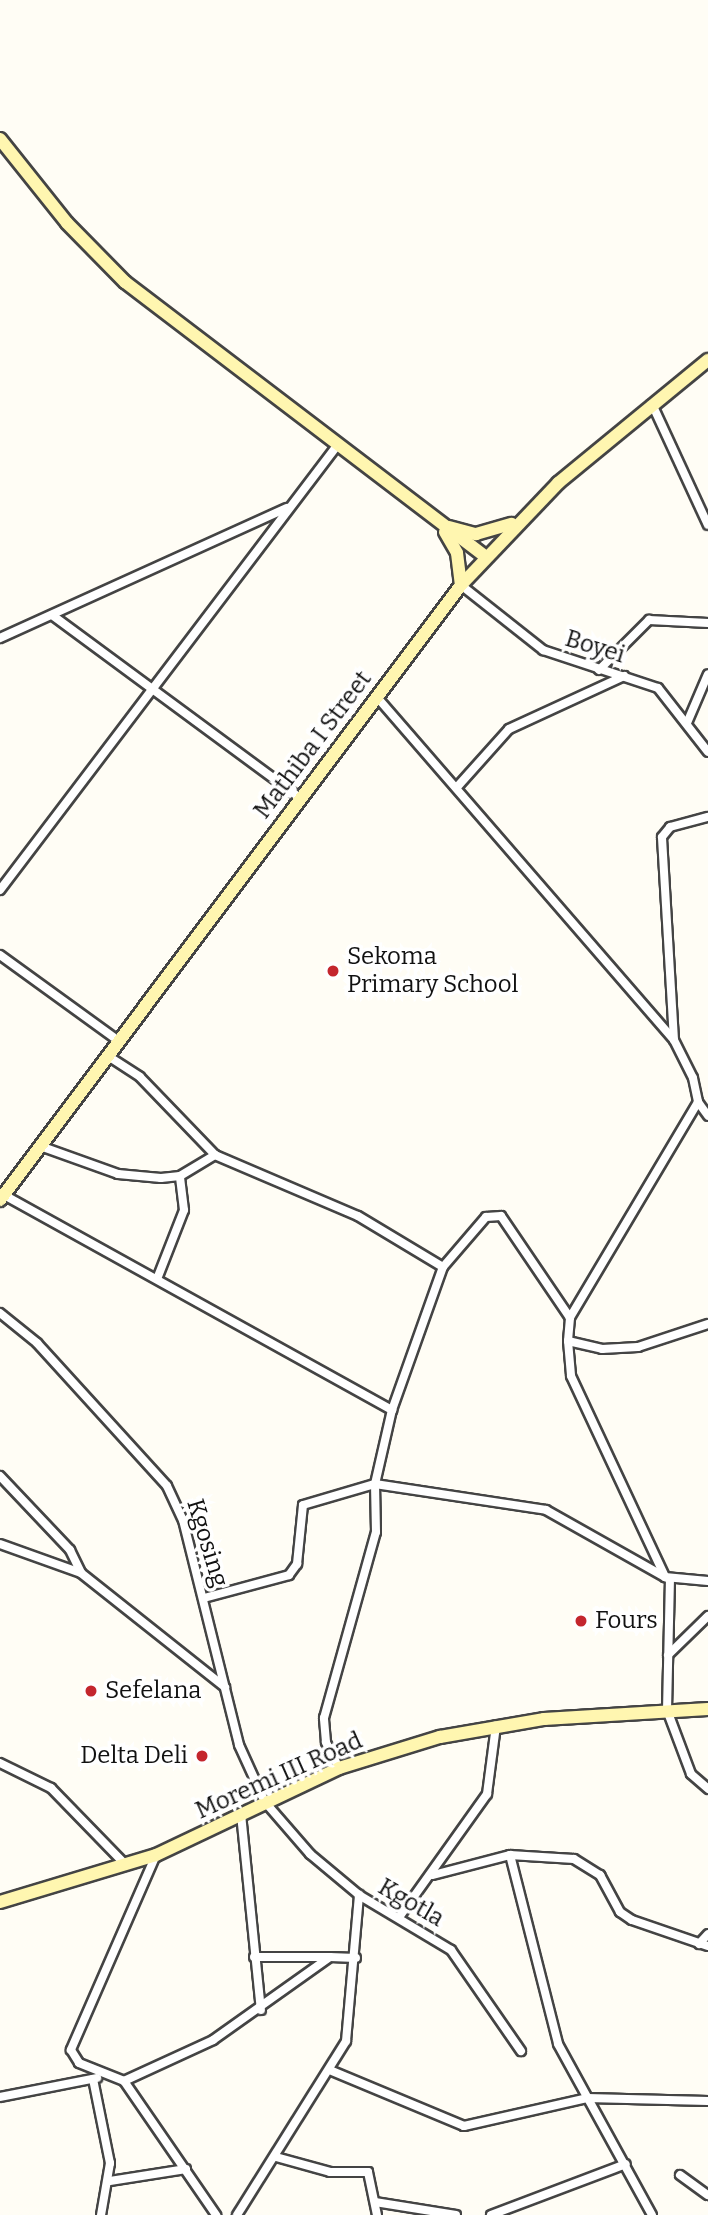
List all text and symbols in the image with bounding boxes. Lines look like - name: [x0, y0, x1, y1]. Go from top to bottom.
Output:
- street label: Boyei: [562, 624, 628, 670]
- street label: Mathiba I Street: [248, 665, 378, 825]
- place label: Sekoma Primary School: [347, 943, 518, 999]
- marker: Sekoma Primary School: [325, 963, 341, 979]
- street label: Kgosing: [180, 1496, 234, 1590]
- place label: Fours: [595, 1607, 658, 1635]
- marker: Fours: [573, 1613, 589, 1629]
- place label: Sefelana: [105, 1677, 201, 1705]
- marker: Sefelana: [83, 1683, 99, 1699]
- street label: Moremi III Road: [191, 1726, 367, 1826]
- place label: Delta Deli: [80, 1742, 188, 1770]
- marker: Delta Deli: [194, 1748, 210, 1764]
- street label: Kgotla: [373, 1873, 449, 1933]

